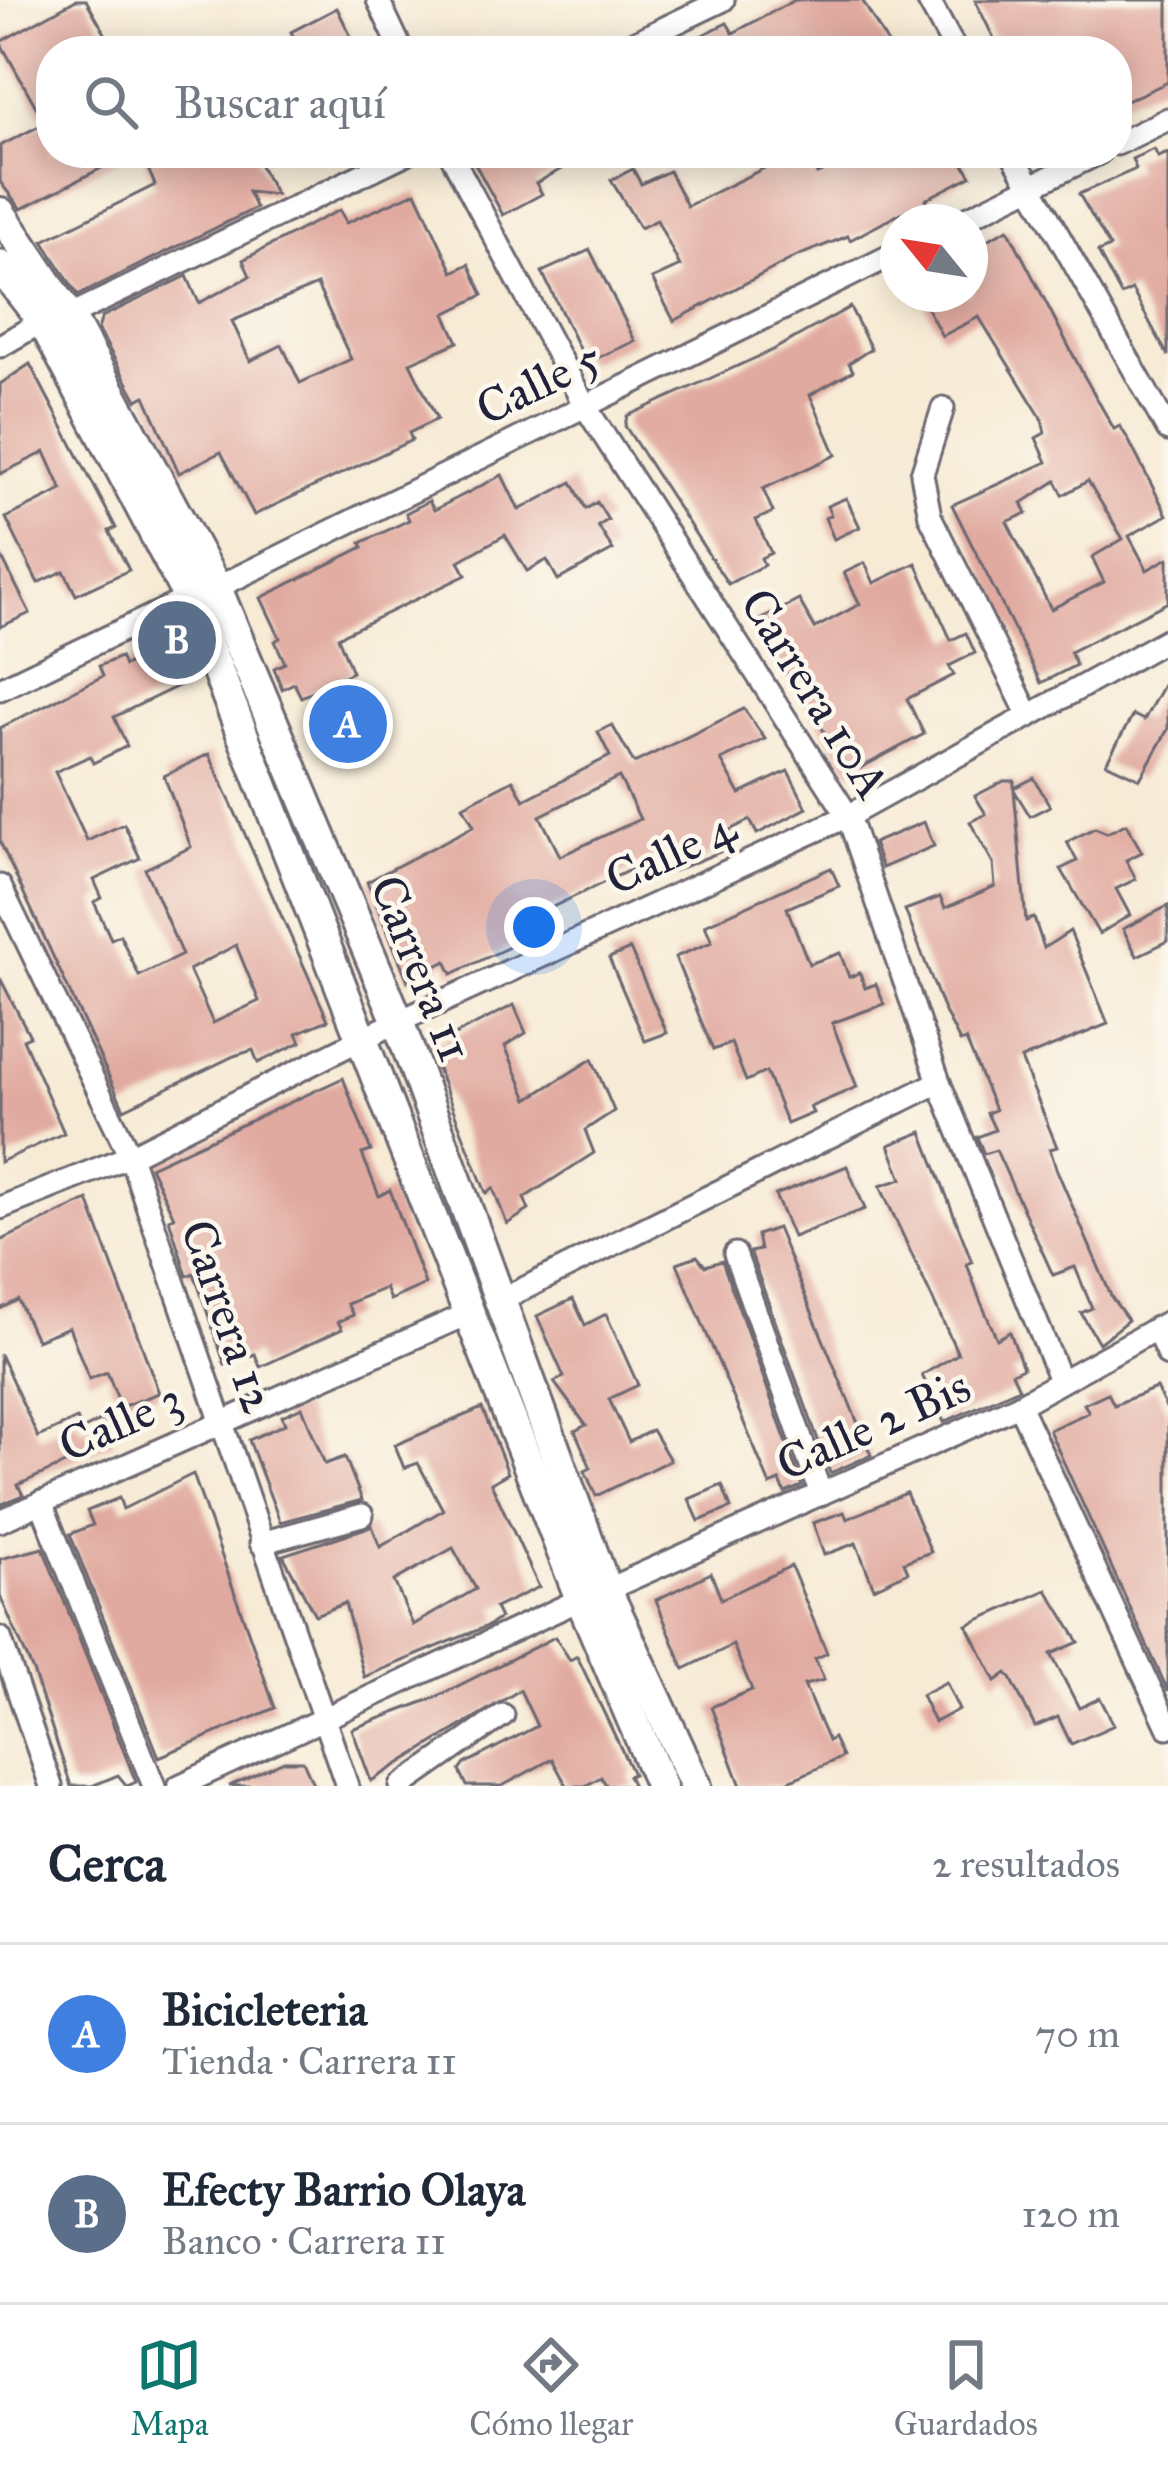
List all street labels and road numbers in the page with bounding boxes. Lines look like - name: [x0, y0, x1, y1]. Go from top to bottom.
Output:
- street label: Calle 5: [466, 327, 610, 438]
- street label: Carrera 10A: [728, 577, 903, 809]
- street label: Calle 4: [596, 796, 745, 908]
- street label: Carrera 11: [358, 867, 485, 1070]
- street label: Carrera 12: [168, 1212, 289, 1421]
- street label: Calle 2 Bis: [767, 1356, 979, 1493]
- street label: Calle 3: [50, 1368, 191, 1475]

